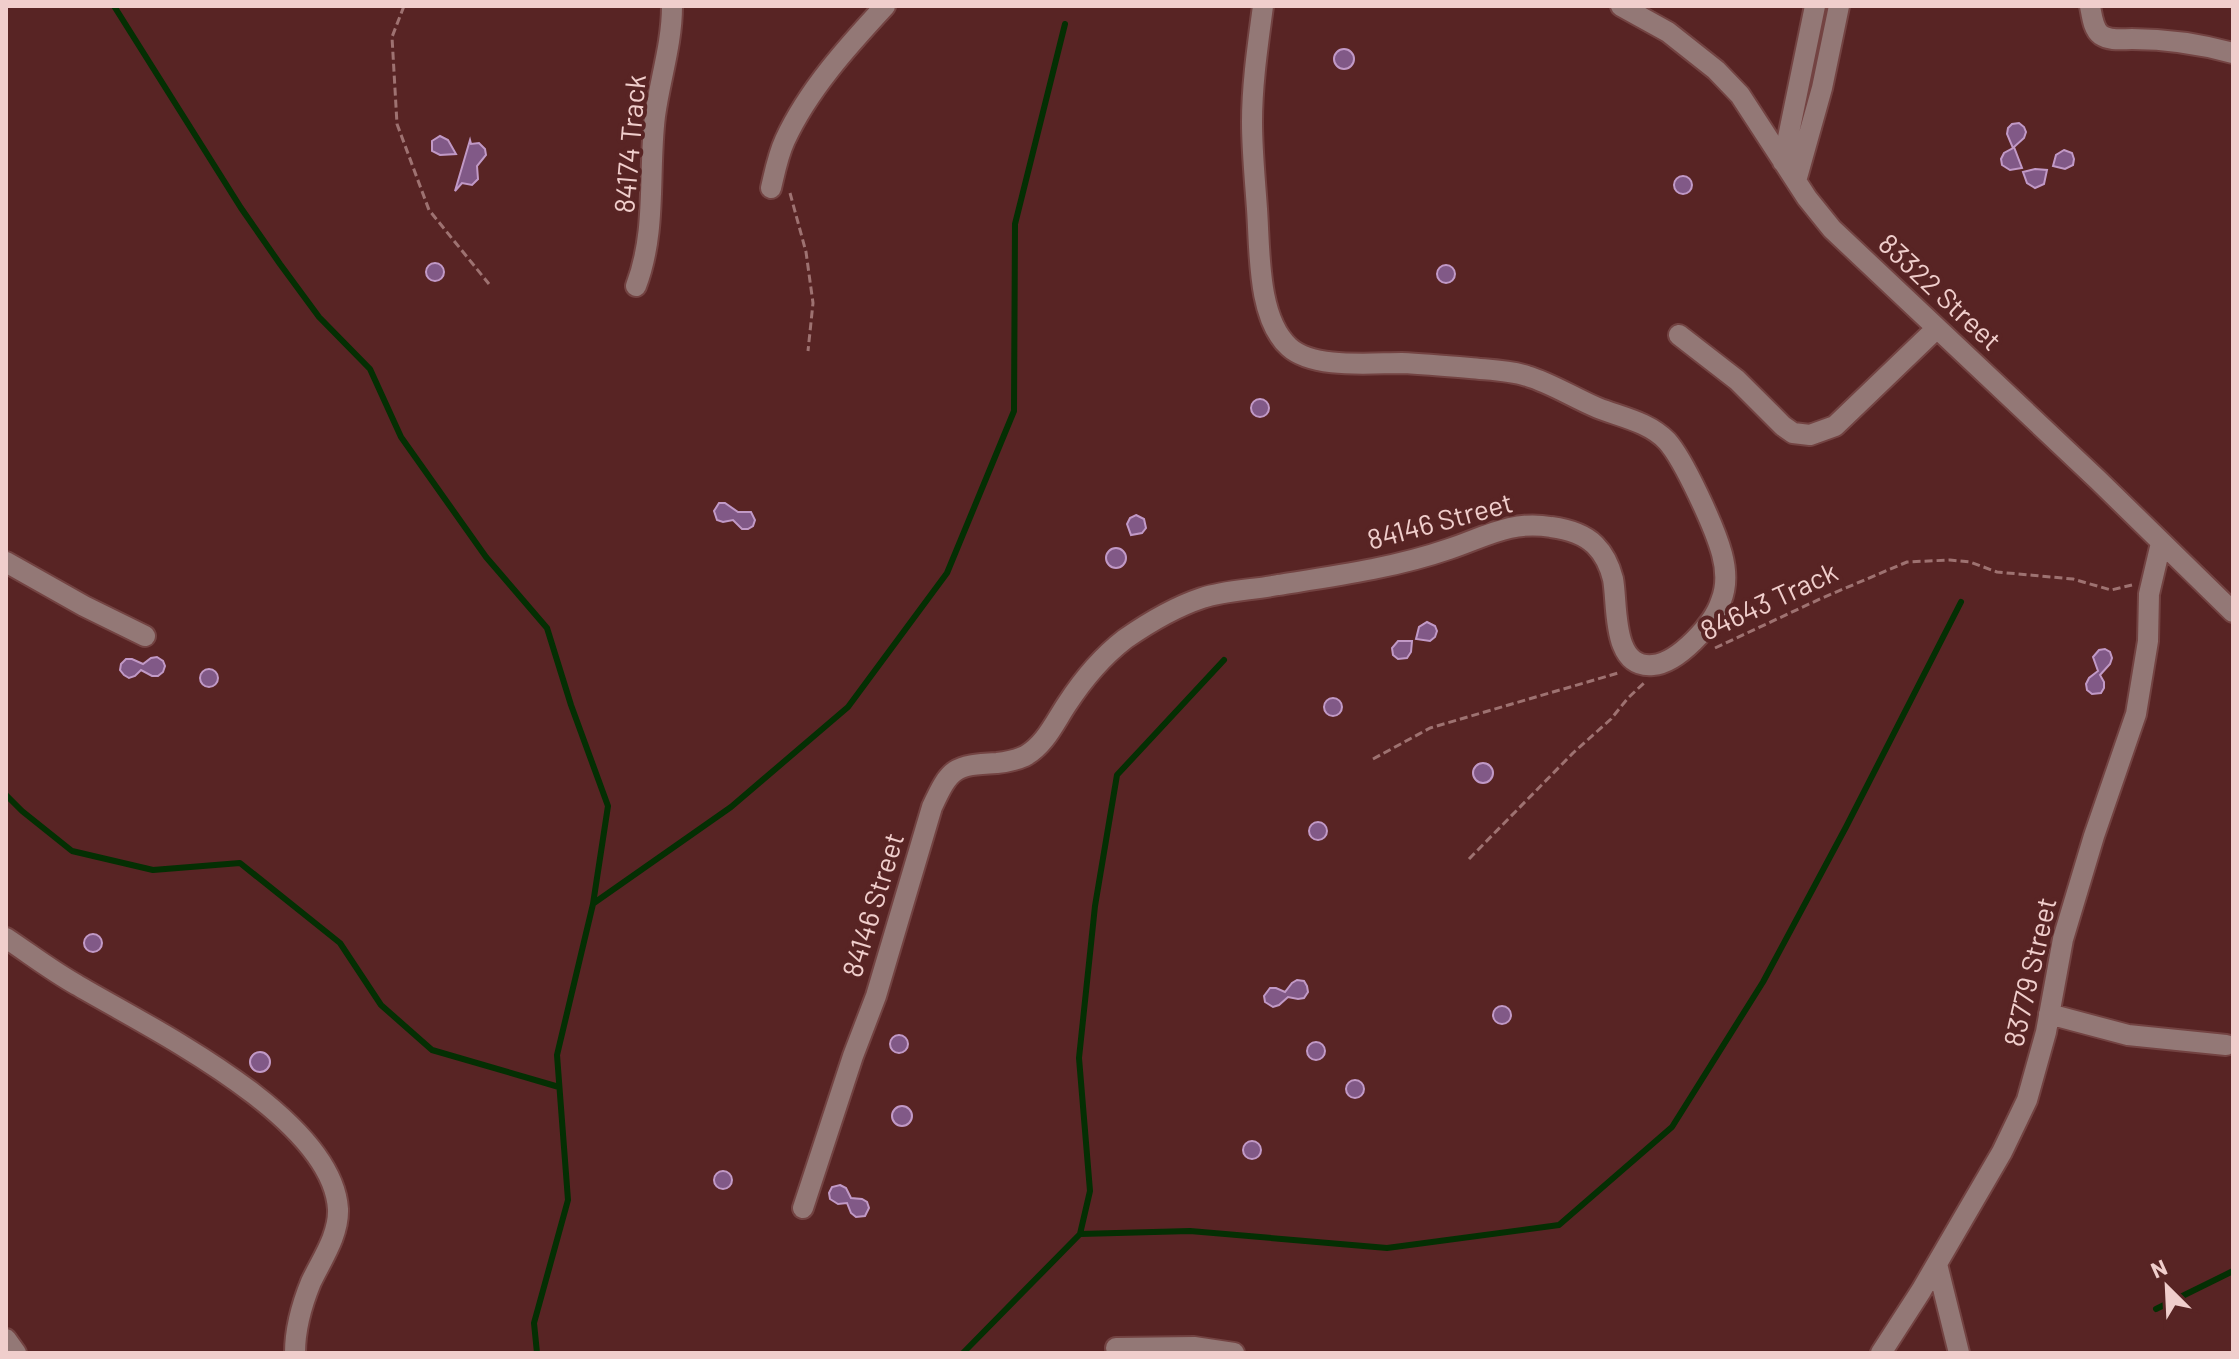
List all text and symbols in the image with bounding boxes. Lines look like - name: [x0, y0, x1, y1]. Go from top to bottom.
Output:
- street label: 84174 Track: [606, 73, 652, 215]
- street label: 83322 Street: [1872, 226, 2009, 357]
- street label: 84146 Street: [1363, 484, 1516, 556]
- street label: 84643 Track: [1695, 554, 1843, 647]
- street label: 84146 Street: [834, 828, 910, 981]
- street label: 83779 Street: [1995, 894, 2063, 1050]
- north arrow: [2127, 1247, 2207, 1327]
- text: N: [2146, 1253, 2170, 1283]

